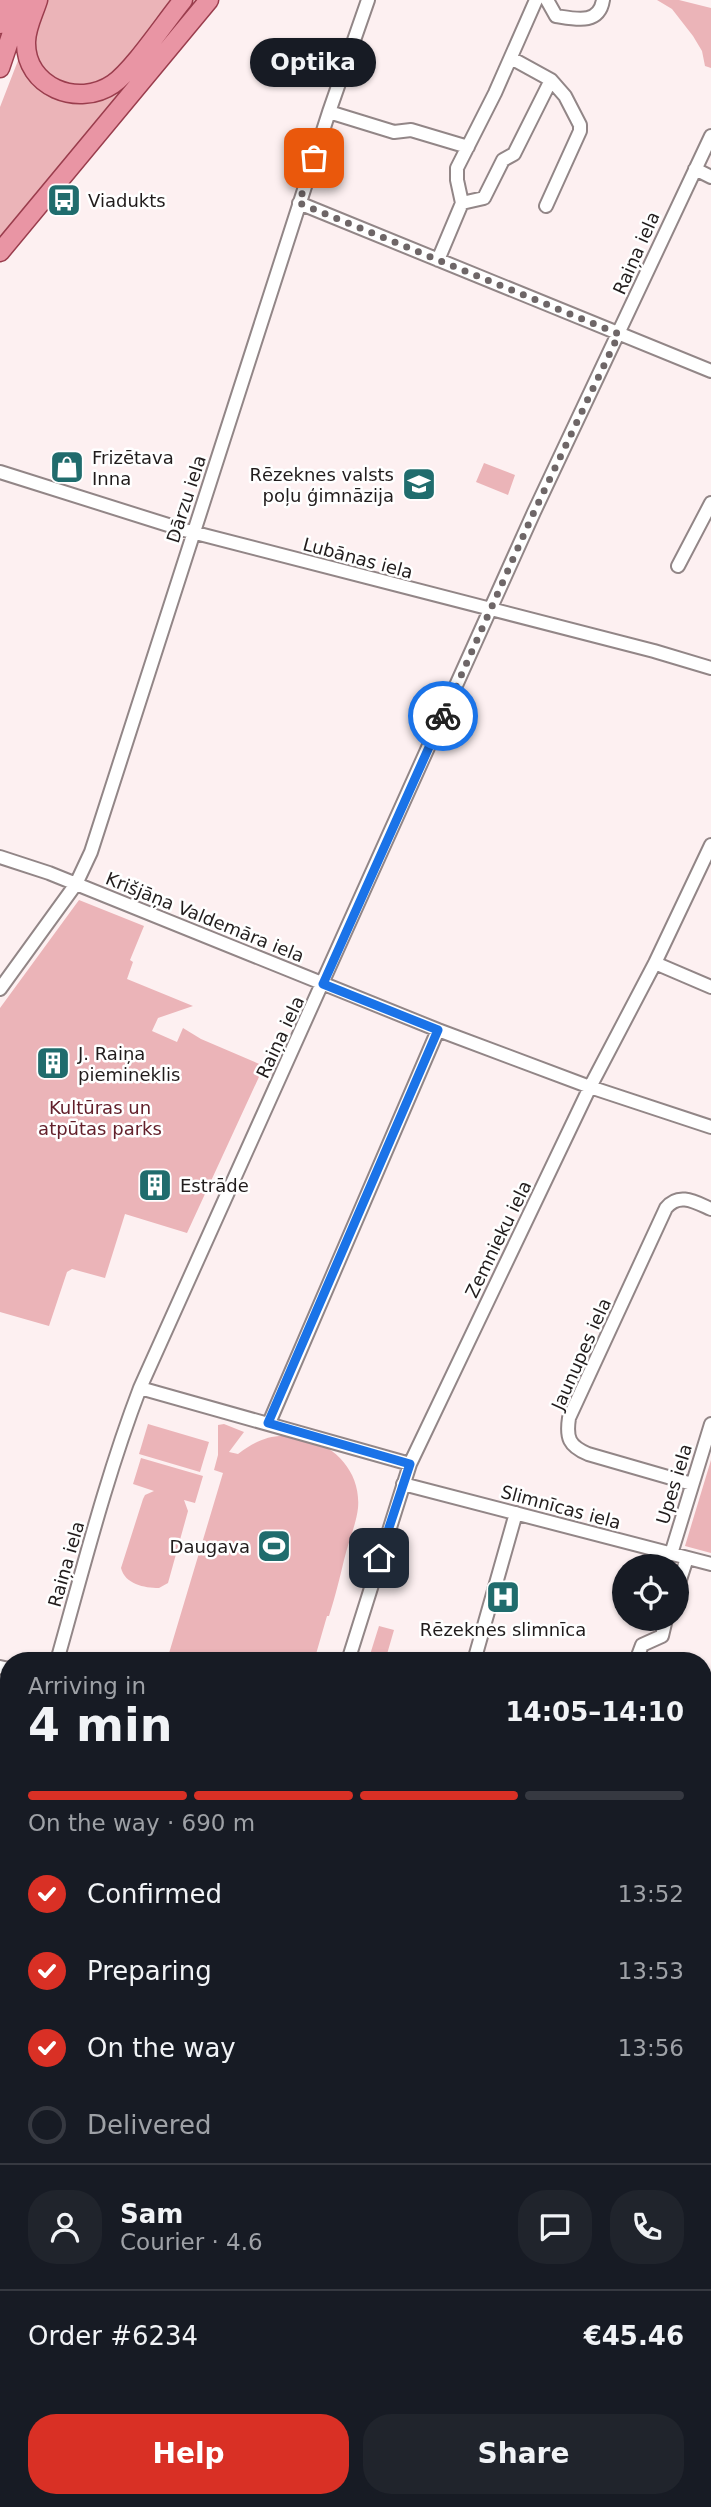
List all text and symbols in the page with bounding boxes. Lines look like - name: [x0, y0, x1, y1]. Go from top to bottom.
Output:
- callout: Optika: [251, 39, 377, 88]
- text: Optika: [270, 49, 356, 75]
- pin: [284, 128, 344, 188]
- icon: bag: [295, 139, 333, 177]
- bus stop icon: Viadukts: [45, 181, 83, 219]
- place label: Viadukts: [88, 190, 166, 211]
- street label: Raiņa iela: [608, 208, 664, 298]
- place label: Frizētava Inna: [92, 447, 174, 489]
- shop icon: Frizētava Inna: [48, 448, 86, 486]
- street label: Dārzu iela: [162, 452, 210, 546]
- place label: Rēzeknes valsts poļu ģimnāzija: [249, 464, 394, 506]
- school or university icon: Rēzeknes valsts poļu ģimnāzija: [400, 465, 438, 503]
- street label: Lubānas iela: [301, 533, 415, 583]
- courier: [408, 681, 478, 751]
- icon: bike: [424, 697, 462, 735]
- street label: Krišjāņa Valdemāra iela: [103, 868, 307, 966]
- street label: Raiņa iela: [252, 992, 308, 1082]
- place label: J. Raiņa piemineklis: [77, 1043, 180, 1085]
- building icon: J. Raiņa piemineklis: [34, 1044, 72, 1082]
- park label: Kultūras un atpūtas parks: [38, 1097, 162, 1139]
- building icon: Estrāde: [136, 1166, 174, 1204]
- place label: Estrāde: [180, 1175, 249, 1196]
- street label: Zemnieku iela: [461, 1177, 535, 1301]
- street label: Jaunupes iela: [547, 1295, 615, 1414]
- street label: Upes iela: [652, 1441, 696, 1527]
- street label: Slimnīcas iela: [499, 1481, 623, 1533]
- street label: Raiņa iela: [44, 1519, 88, 1609]
- sports icon: Daugava: [255, 1527, 293, 1565]
- pin: [349, 1528, 409, 1588]
- place label: Daugava: [170, 1536, 250, 1557]
- icon: home: [360, 1539, 398, 1577]
- map controls: [612, 1554, 689, 1631]
- button: locate: [612, 1554, 689, 1631]
- hospital icon: Rēzeknes slimnīca: [484, 1578, 522, 1616]
- place label: Rēzeknes slimnīca: [420, 1619, 586, 1640]
- text: Arriving in: [28, 1673, 146, 1699]
- text: 14:05–14:10: [505, 1697, 684, 1727]
- text: 4 min: [28, 1698, 172, 1752]
- text: On the way · 690 m: [28, 1810, 255, 1836]
- icon: check: [28, 1875, 66, 1913]
- text: Confirmed: [87, 1879, 222, 1909]
- text: 13:52: [618, 1881, 684, 1907]
- icon: check: [28, 1952, 66, 1990]
- text: Preparing: [87, 1956, 212, 1986]
- text: 13:53: [618, 1958, 684, 1984]
- icon: check: [28, 2029, 66, 2067]
- text: On the way: [87, 2033, 236, 2063]
- text: 13:56: [618, 2035, 684, 2061]
- text: Delivered: [87, 2110, 211, 2140]
- button: person: [28, 2190, 102, 2264]
- button: chat: [518, 2190, 592, 2264]
- button: phone: [610, 2190, 684, 2264]
- text: Sam: [120, 2199, 183, 2229]
- text: Courier · 4.6: [120, 2229, 263, 2255]
- text: Order #6234: [28, 2321, 198, 2351]
- text: €45.46: [584, 2321, 684, 2351]
- button: Help: [28, 2414, 349, 2494]
- button: Share: [363, 2414, 684, 2494]

